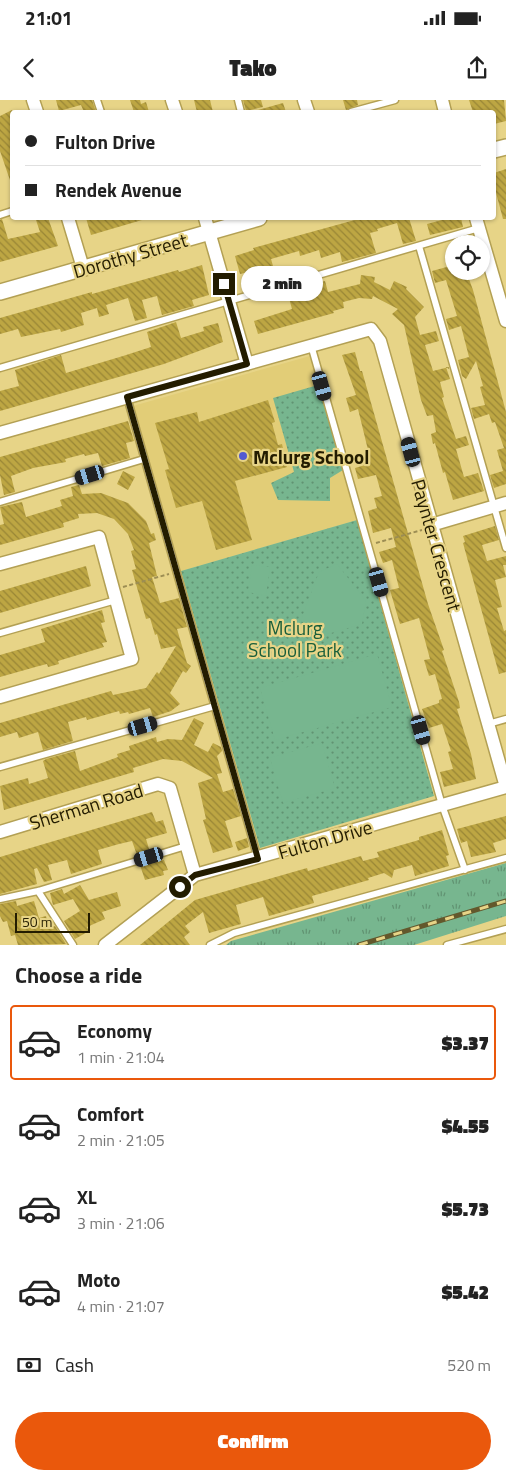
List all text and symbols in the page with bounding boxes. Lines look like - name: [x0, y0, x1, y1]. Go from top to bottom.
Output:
- text: 21:01: [25, 3, 72, 32]
- text: Tako: [229, 51, 277, 85]
- icon: back: [15, 54, 43, 82]
- icon: share: [463, 54, 491, 82]
- text: Fulton Drive: [55, 127, 155, 156]
- text: Rendek Avenue: [55, 175, 182, 204]
- street label: Dorothy Street: [69, 225, 191, 285]
- map controls: [445, 235, 490, 280]
- button: locate: [445, 235, 490, 280]
- callout: 2 min: [242, 266, 324, 302]
- text: 2 min: [262, 271, 302, 295]
- route end: [213, 273, 235, 295]
- car: [310, 370, 333, 402]
- car: [399, 436, 422, 468]
- place label: Mclurg School: [253, 442, 369, 471]
- marker: Mclurg School: [237, 450, 249, 462]
- car: [73, 463, 106, 487]
- street label: Paynter Crescent: [404, 475, 470, 615]
- car: [367, 566, 390, 598]
- park label: Mclurg School Park: [248, 613, 342, 664]
- car: [409, 714, 432, 746]
- car: [126, 715, 159, 737]
- street label: Sherman Road: [26, 775, 146, 837]
- street label: Fulton Drive: [274, 812, 376, 866]
- car: [132, 845, 165, 869]
- route start: [169, 876, 191, 898]
- scale bar: [15, 910, 90, 933]
- text: 50 m: [22, 911, 52, 932]
- text: Choose a ride: [15, 958, 142, 992]
- text: Economy: [77, 1016, 152, 1045]
- icon: car: [17, 1020, 62, 1065]
- text: $3.37: [442, 1028, 489, 1057]
- text: 1 min · 21:04: [77, 1045, 165, 1069]
- text: Comfort: [77, 1099, 144, 1128]
- icon: car: [17, 1103, 62, 1148]
- text: $4.55: [442, 1111, 489, 1140]
- text: 2 min · 21:05: [77, 1128, 165, 1152]
- text: XL: [77, 1182, 97, 1211]
- icon: car: [17, 1186, 62, 1231]
- text: $5.73: [442, 1194, 489, 1223]
- text: 3 min · 21:06: [77, 1211, 165, 1235]
- text: Moto: [77, 1265, 120, 1294]
- icon: car: [17, 1269, 62, 1314]
- text: $5.42: [442, 1277, 489, 1306]
- text: 4 min · 21:07: [77, 1294, 165, 1318]
- text: Cash: [55, 1350, 94, 1379]
- icon: cash: [15, 1351, 43, 1379]
- text: 520 m: [447, 1353, 491, 1377]
- button: Confirm: [15, 1412, 491, 1470]

